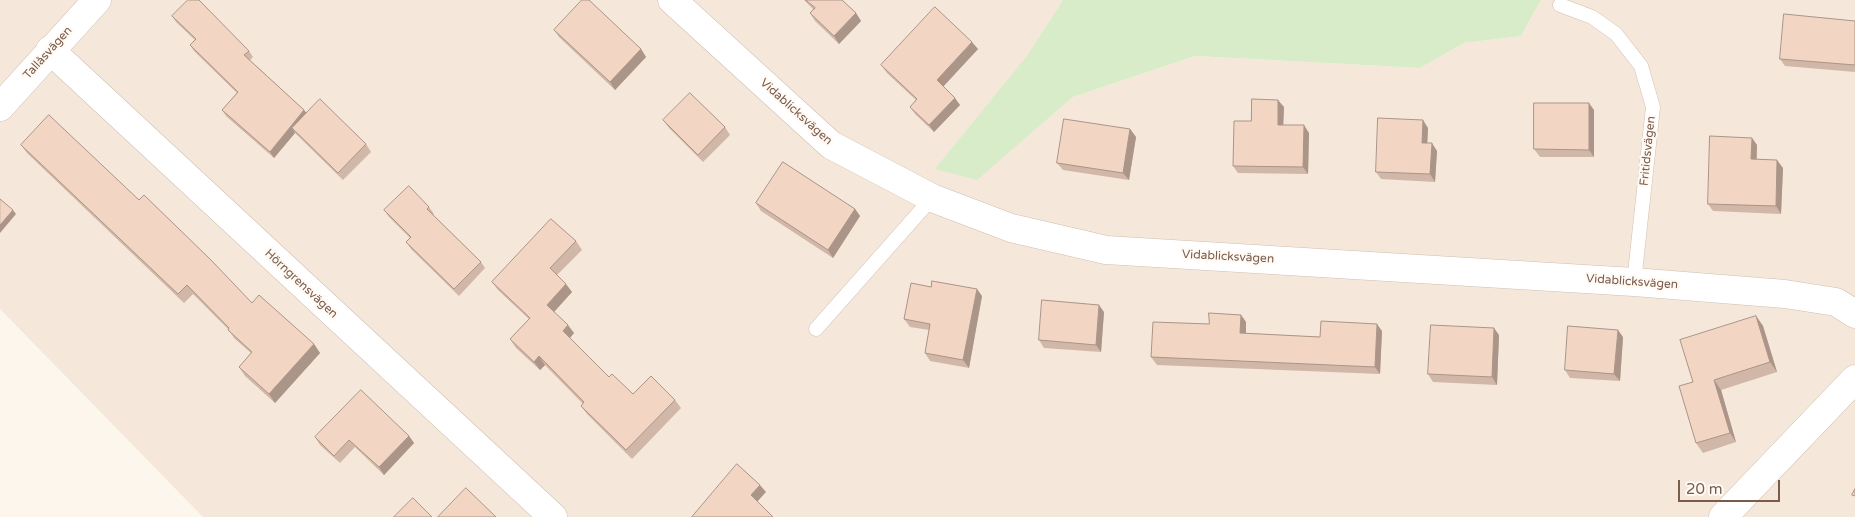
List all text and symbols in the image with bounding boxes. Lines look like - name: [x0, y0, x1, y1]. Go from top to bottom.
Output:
- street label: Tallåsvägen: [20, 24, 76, 82]
- street label: Vidablicksvägen: [757, 76, 835, 148]
- street label: Fritidsvägen: [1637, 115, 1659, 187]
- street label: Hörngrensvägen: [261, 246, 341, 322]
- street label: Vidablicksvägen: [1182, 247, 1274, 267]
- street label: Vidablicksvägen: [1585, 272, 1679, 292]
- scale bar: [1680, 470, 1782, 502]
- text: 20 m: [1686, 480, 1723, 498]

